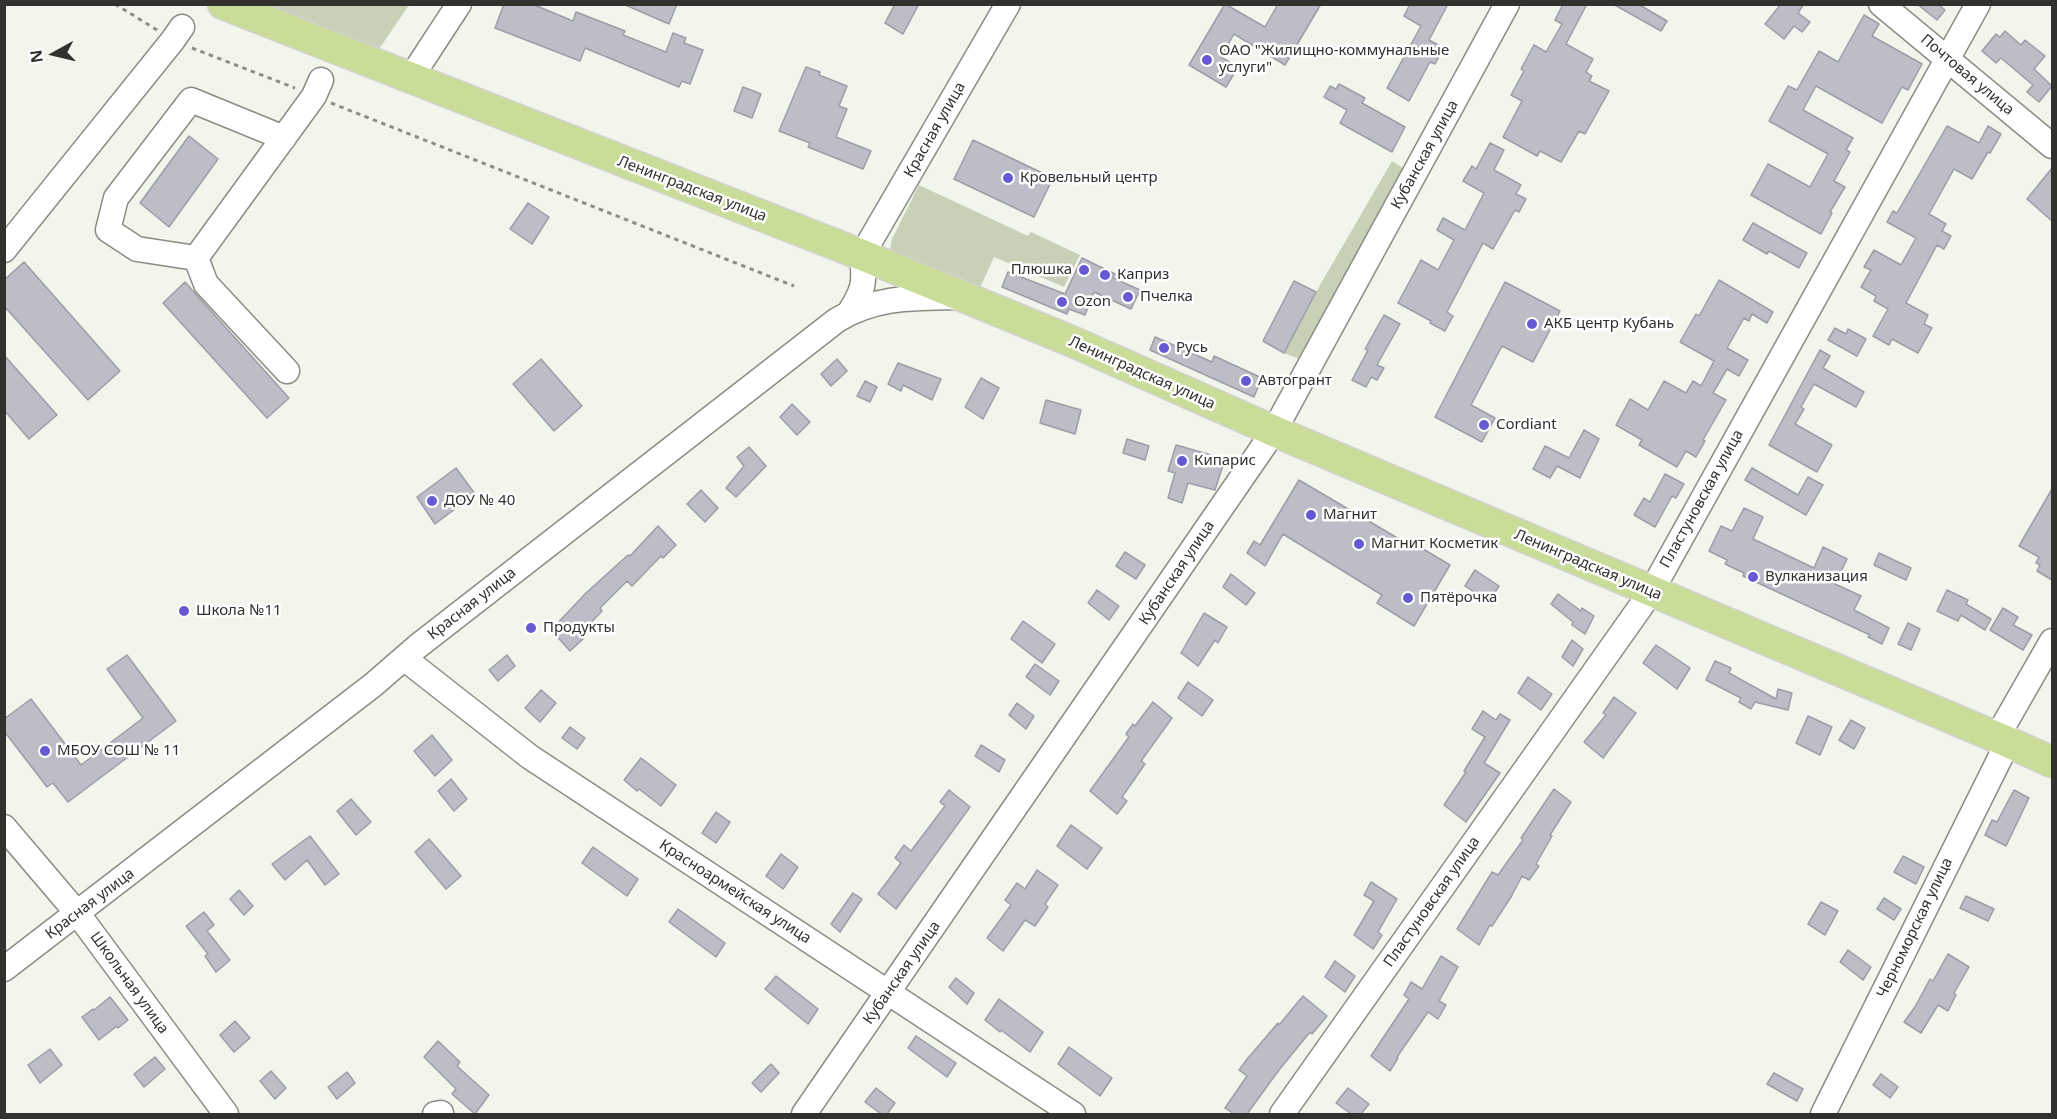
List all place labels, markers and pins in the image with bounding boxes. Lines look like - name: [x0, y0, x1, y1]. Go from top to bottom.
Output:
- place label: ОАО "Жилищно-коммунальные услуги": [1219, 42, 1449, 77]
- marker: ОАО "Жилищно-коммунальные услуги": [1200, 53, 1214, 67]
- place label: Кровельный центр: [1020, 169, 1158, 187]
- marker: Кровельный центр: [1001, 171, 1015, 185]
- place label: Плюшка: [1011, 261, 1072, 279]
- marker: Плюшка: [1077, 263, 1091, 277]
- place label: Каприз: [1117, 266, 1169, 284]
- marker: Каприз: [1098, 268, 1112, 282]
- place label: Пчелка: [1140, 288, 1193, 306]
- marker: Пчелка: [1121, 290, 1135, 304]
- place label: Ozon: [1074, 293, 1111, 311]
- marker: Ozon: [1055, 295, 1069, 309]
- place label: АКБ центр Кубань: [1544, 315, 1674, 333]
- marker: АКБ центр Кубань: [1525, 317, 1539, 331]
- place label: Русь: [1176, 339, 1208, 357]
- marker: Русь: [1157, 341, 1171, 355]
- place label: Автогрант: [1258, 372, 1332, 390]
- marker: Автогрант: [1239, 374, 1253, 388]
- place label: Cordiant: [1496, 416, 1557, 434]
- marker: Cordiant: [1477, 418, 1491, 432]
- place label: Кипарис: [1194, 452, 1256, 470]
- marker: Кипарис: [1175, 454, 1189, 468]
- place label: ДОУ № 40: [444, 492, 515, 510]
- marker: ДОУ № 40: [425, 494, 439, 508]
- place label: Магнит: [1323, 506, 1377, 524]
- marker: Магнит: [1304, 508, 1318, 522]
- place label: Магнит Косметик: [1371, 535, 1498, 553]
- marker: Магнит Косметик: [1352, 537, 1366, 551]
- place label: Вулканизация: [1765, 568, 1868, 586]
- marker: Вулканизация: [1746, 570, 1760, 584]
- place label: Пятёрочка: [1420, 589, 1497, 607]
- marker: Пятёрочка: [1401, 591, 1415, 605]
- place label: Школа №11: [196, 602, 282, 620]
- marker: Школа №11: [177, 604, 191, 618]
- place label: Продукты: [543, 619, 615, 637]
- marker: Продукты: [524, 621, 538, 635]
- place label: МБОУ СОШ № 11: [57, 742, 180, 760]
- marker: МБОУ СОШ № 11: [38, 744, 52, 758]

